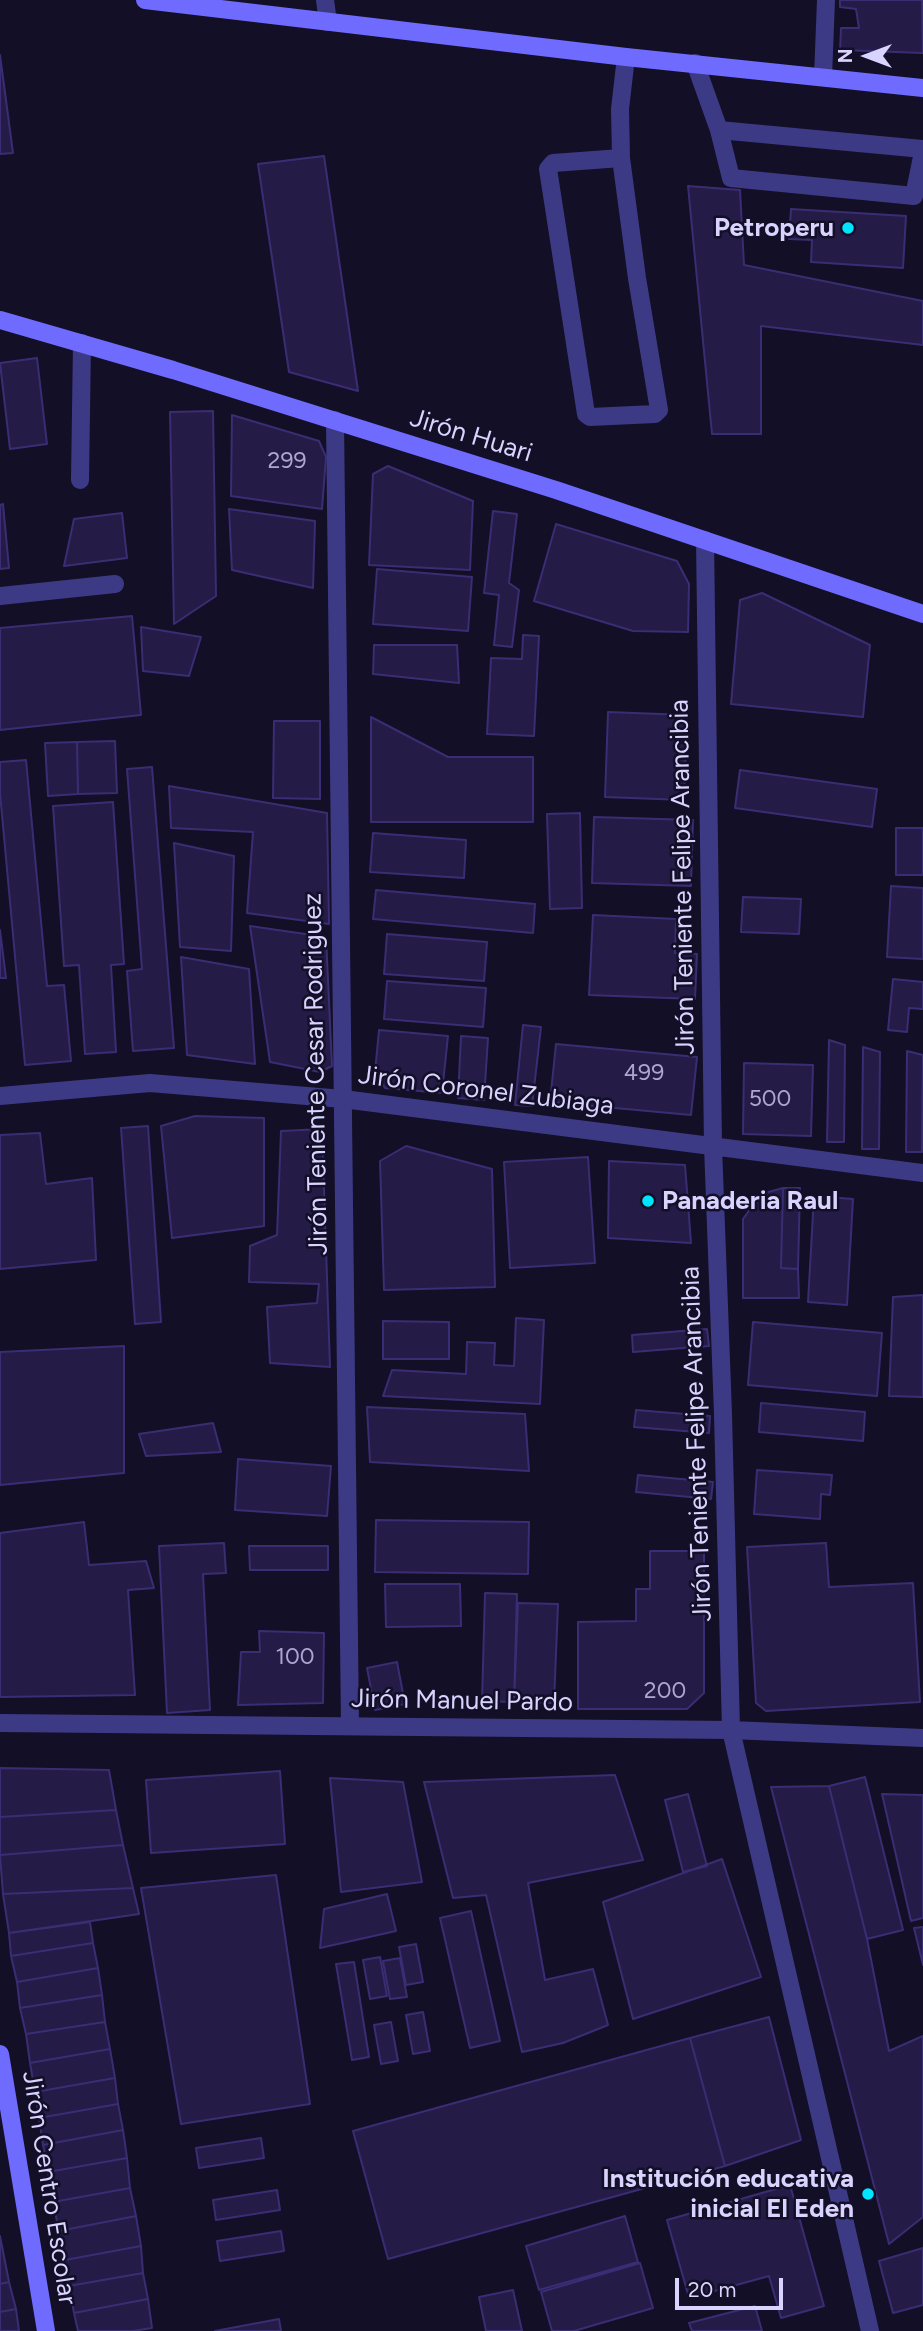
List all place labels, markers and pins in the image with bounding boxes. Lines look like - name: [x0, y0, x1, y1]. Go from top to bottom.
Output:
- place label: Petroperu: [714, 212, 834, 244]
- marker: Petroperu: [840, 220, 856, 236]
- place label: Panaderia Raul: [662, 1185, 838, 1217]
- marker: Panaderia Raul: [640, 1193, 656, 1209]
- place label: Institución educativa inicial El Eden: [602, 2163, 854, 2224]
- marker: Institución educativa inicial El Eden: [860, 2186, 876, 2202]

